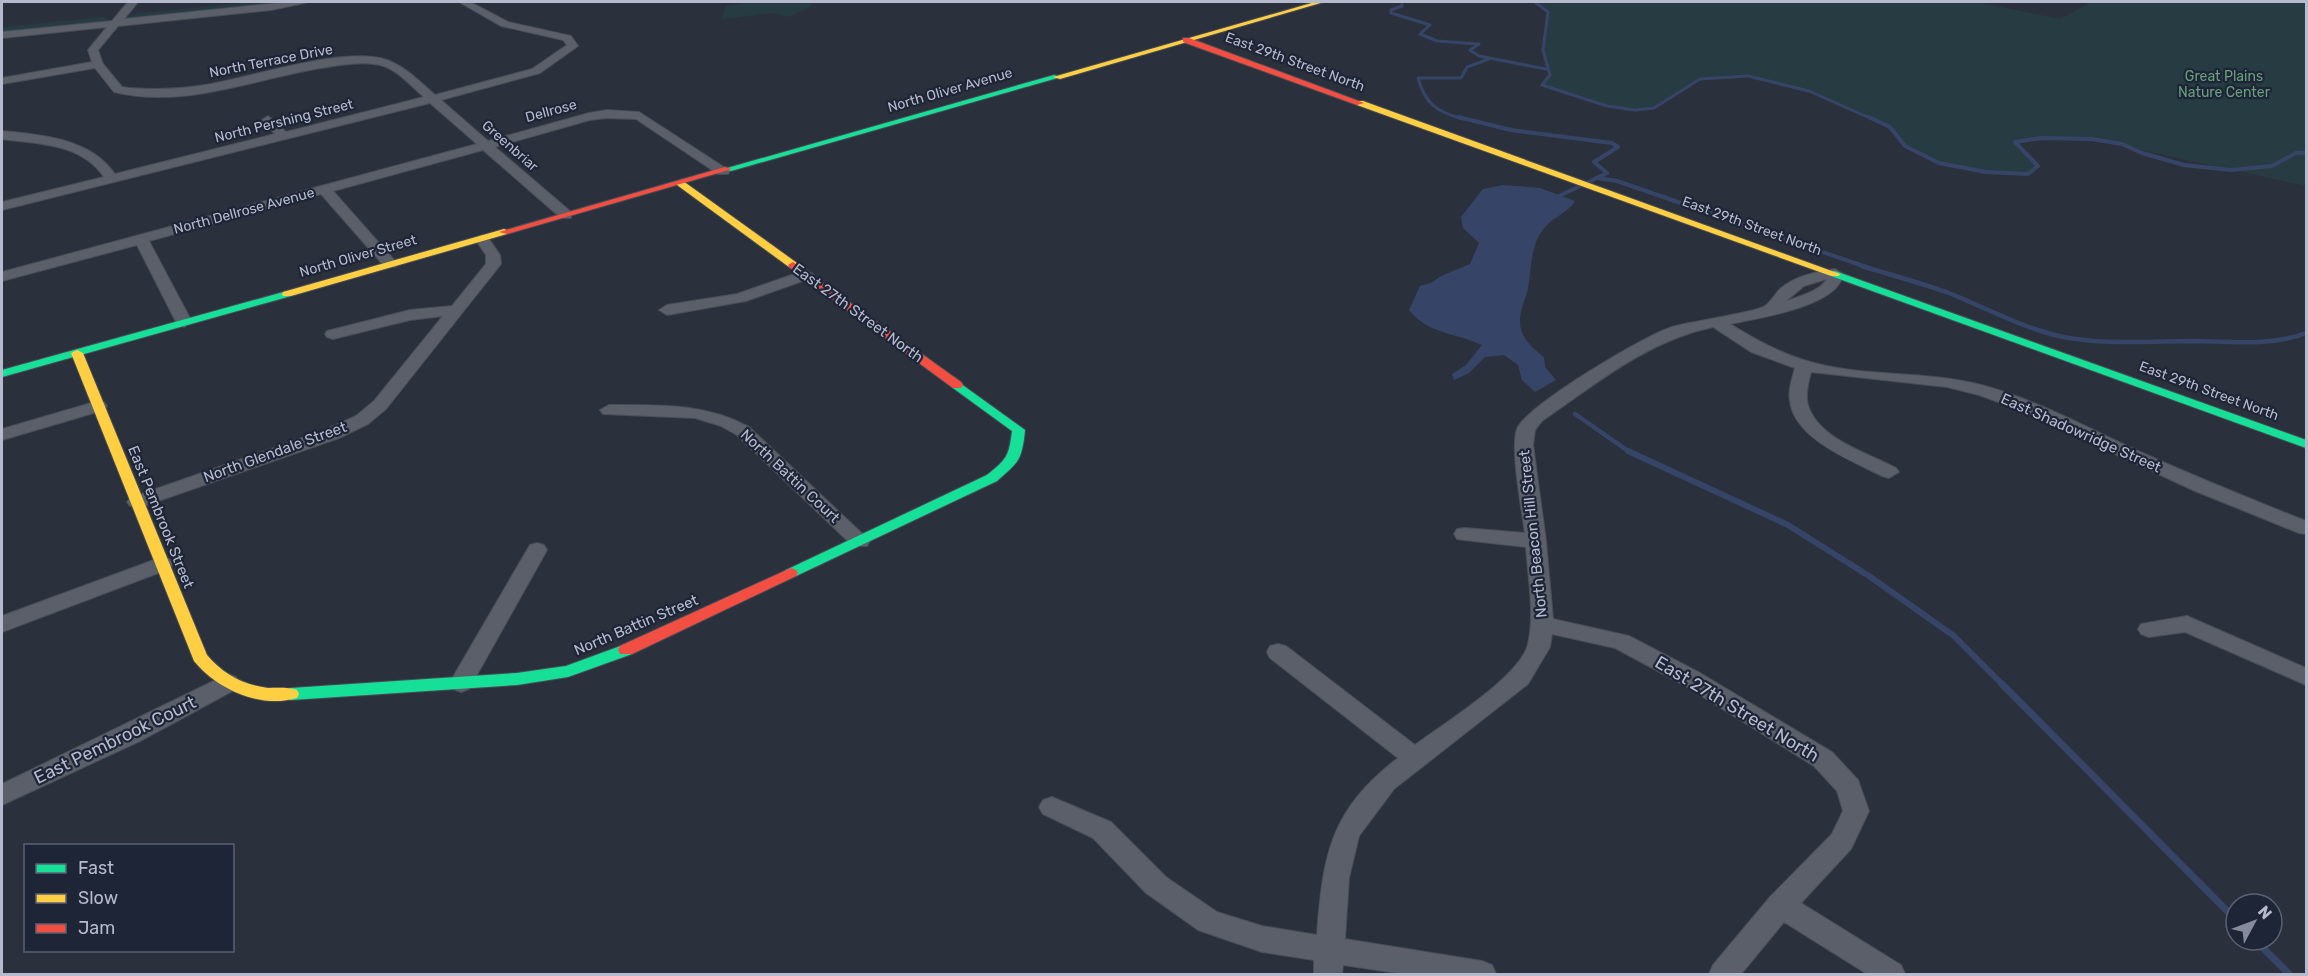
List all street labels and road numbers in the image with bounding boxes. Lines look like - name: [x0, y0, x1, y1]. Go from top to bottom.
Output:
- street label: East 29th Street North: [1223, 29, 1367, 95]
- street label: North Terrace Drive: [208, 41, 334, 81]
- street label: North Oliver Avenue: [886, 64, 1015, 116]
- street label: North Pershing Street: [213, 95, 356, 146]
- street label: Dellrose: [523, 96, 579, 126]
- street label: Greenbriar: [478, 117, 542, 175]
- street label: North Dellrose Avenue: [172, 184, 316, 238]
- street label: East 29th Street North: [1680, 193, 1824, 259]
- street label: North Oliver Street: [297, 231, 419, 281]
- street label: East 27th Street North: [789, 260, 927, 366]
- street label: East 29th Street North: [2137, 358, 2281, 424]
- street label: East Shadowridge Street: [1998, 390, 2164, 477]
- street label: North Glendale Street: [201, 418, 349, 486]
- street label: North Battin Court: [737, 425, 843, 527]
- street label: East Pembrook Street: [124, 443, 198, 591]
- street label: North Beacon Hill Street: [1515, 449, 1551, 619]
- street label: North Battin Street: [571, 591, 701, 659]
- street label: East 27th Street North: [1651, 651, 1823, 767]
- street label: East Pembrook Court: [30, 691, 200, 789]

